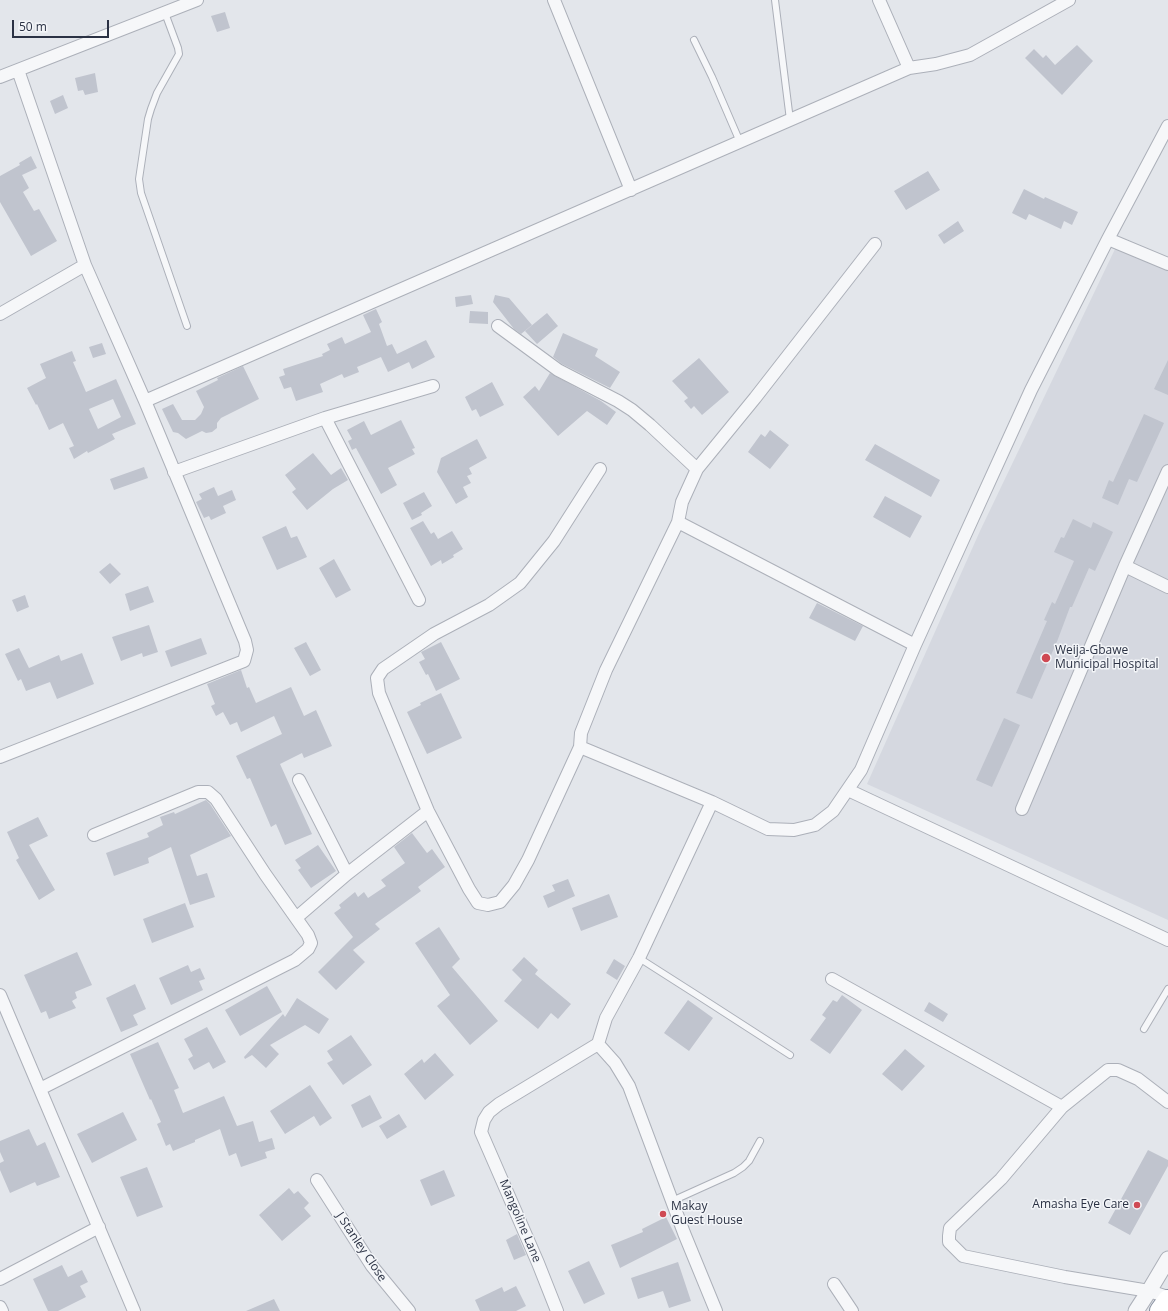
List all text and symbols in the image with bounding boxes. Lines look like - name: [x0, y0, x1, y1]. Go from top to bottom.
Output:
- scale bar: [14, 12, 111, 38]
- text: 50 m: [19, 18, 47, 35]
- place label: Weija-Gbawe Municipal Hospital: [1055, 644, 1159, 672]
- marker: Weija-Gbawe Municipal Hospital: [1040, 652, 1052, 664]
- street label: Mangoline Lane: [496, 1177, 544, 1265]
- place label: Amasha Eye Care: [1032, 1198, 1129, 1212]
- place label: Makay Guest House: [671, 1200, 743, 1228]
- marker: Amasha Eye Care: [1132, 1200, 1142, 1210]
- marker: Makay Guest House: [658, 1209, 668, 1219]
- street label: J Stanley Close: [333, 1210, 389, 1284]

